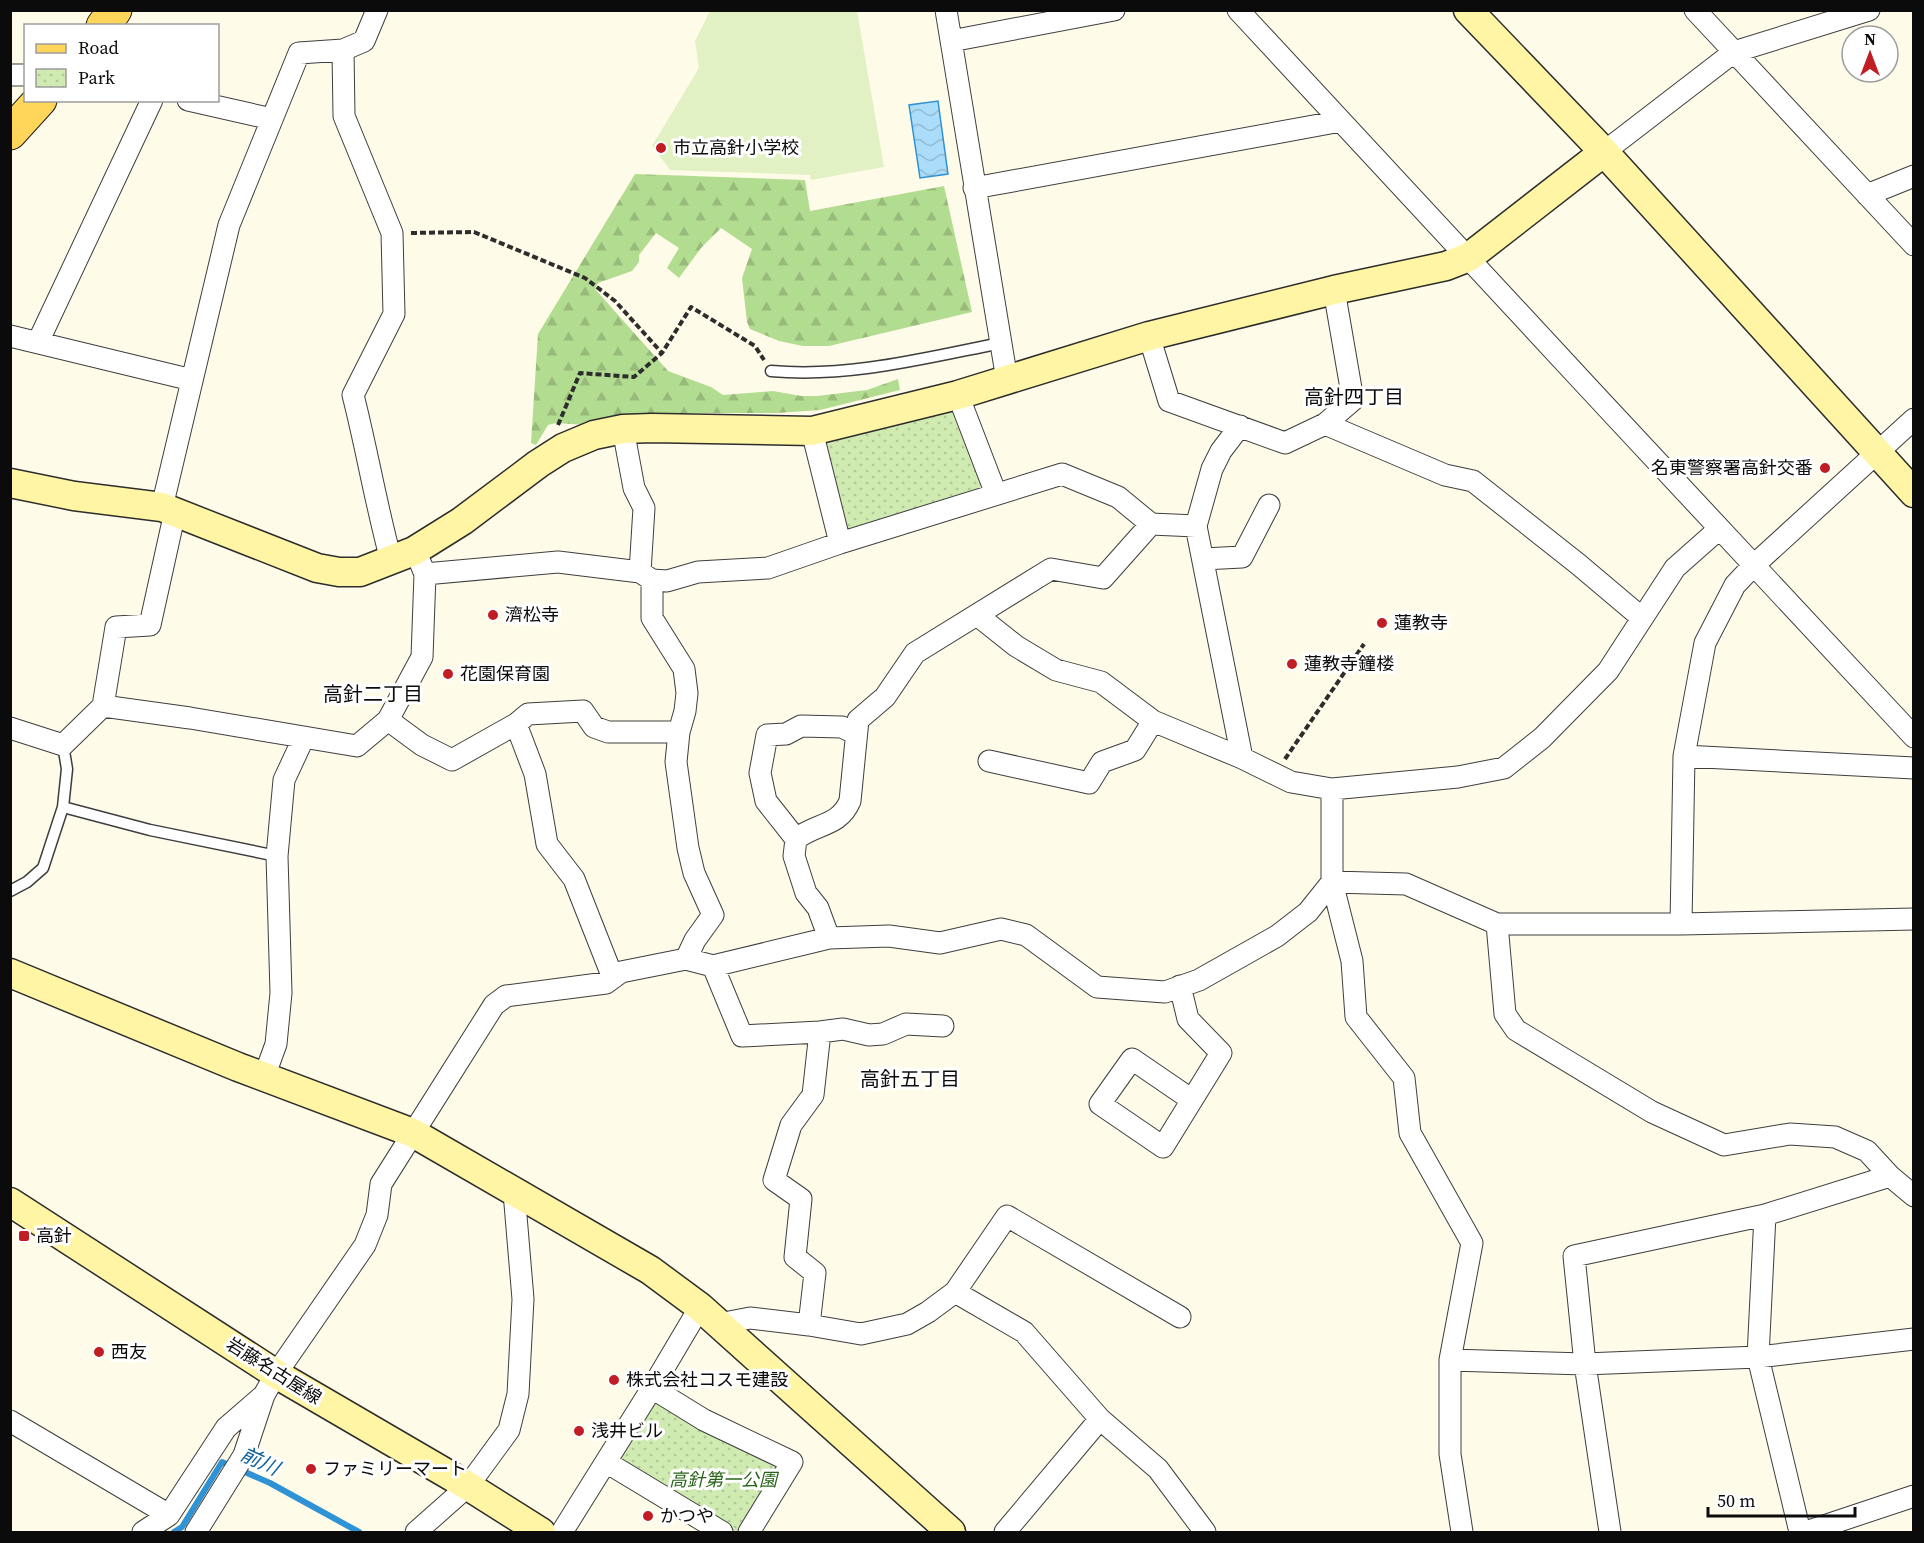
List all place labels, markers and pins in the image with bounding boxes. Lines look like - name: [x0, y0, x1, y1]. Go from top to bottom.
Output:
- place label: 市立高針小学校: [673, 135, 799, 160]
- marker: 市立高針小学校: [654, 141, 668, 155]
- place label: 名東警察署高針交番: [1651, 455, 1813, 480]
- marker: 名東警察署高針交番: [1818, 461, 1832, 475]
- place label: 濟松寺: [505, 602, 559, 627]
- marker: 濟松寺: [486, 608, 500, 622]
- place label: 蓮教寺: [1394, 610, 1448, 635]
- marker: 蓮教寺: [1375, 616, 1389, 630]
- place label: 蓮教寺鐘楼: [1304, 651, 1394, 676]
- marker: 蓮教寺鐘楼: [1285, 657, 1299, 671]
- place label: 花園保育園: [460, 661, 550, 686]
- marker: 花園保育園: [441, 667, 455, 681]
- place label: 高針: [36, 1223, 72, 1248]
- marker: 高針: [17, 1229, 31, 1243]
- place label: 西友: [111, 1339, 147, 1364]
- marker: 西友: [92, 1345, 106, 1359]
- place label: 株式会社コスモ建設: [626, 1367, 788, 1392]
- marker: 株式会社コスモ建設: [607, 1373, 621, 1387]
- place label: 浅井ビル: [591, 1418, 663, 1443]
- marker: 浅井ビル: [572, 1424, 586, 1438]
- place label: ファミリーマート: [323, 1456, 467, 1481]
- marker: ファミリーマート: [304, 1462, 318, 1476]
- place label: かつや: [660, 1503, 714, 1528]
- marker: かつや: [641, 1509, 655, 1523]

